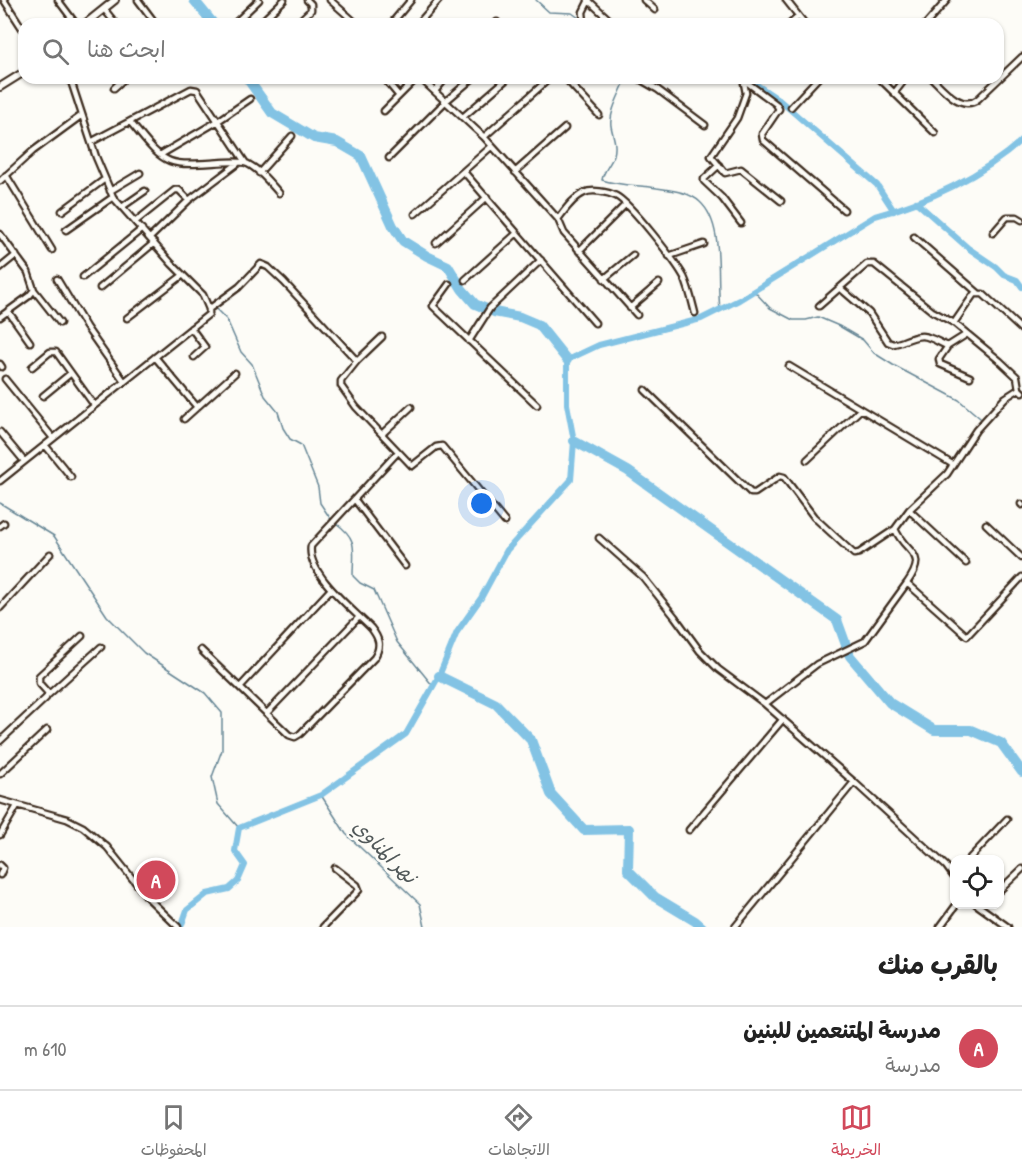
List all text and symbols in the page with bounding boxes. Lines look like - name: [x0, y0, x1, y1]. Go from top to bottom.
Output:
- search box: [18, 18, 1004, 84]
- text: ابحث هنا: [87, 34, 166, 64]
- icon: search: [39, 35, 72, 68]
- your location: [467, 489, 496, 518]
- water label: نهر المناوي: [346, 812, 425, 892]
- map controls: [950, 855, 1004, 909]
- button: locate: [950, 855, 1004, 909]
- pin: A: [136, 858, 176, 902]
- text: بالقرب منك: [878, 947, 998, 982]
- text: مدرسة المتنعمين للبنين: [743, 1015, 941, 1045]
- text: 610 m: [24, 1035, 66, 1062]
- text: A: [974, 1035, 983, 1062]
- text: مدرسة: [885, 1051, 941, 1078]
- tab: المحفوظات: [141, 1101, 207, 1164]
- tab: الاتجاهات: [488, 1101, 550, 1164]
- tab: الخريطة: [831, 1101, 881, 1164]

